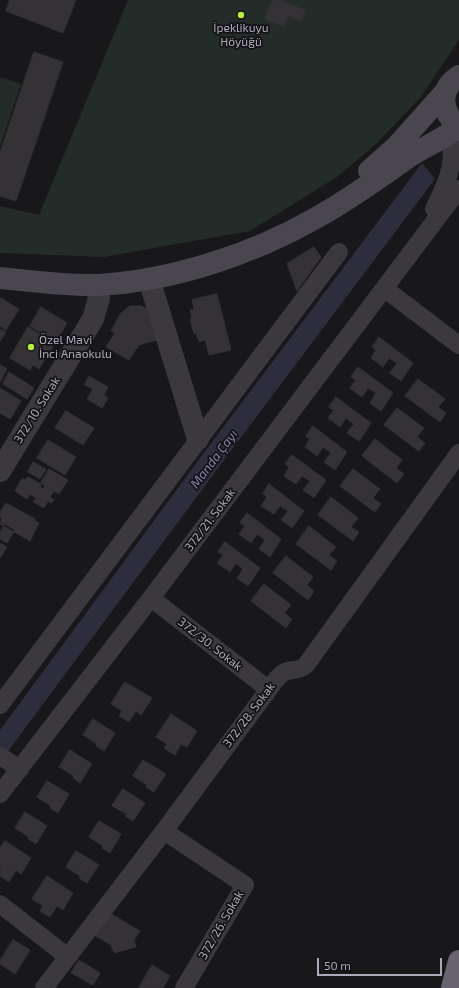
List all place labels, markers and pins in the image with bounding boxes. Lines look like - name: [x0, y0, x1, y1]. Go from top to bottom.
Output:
- marker: İpeklikuyu Höyüğü: [236, 10, 246, 20]
- place label: İpeklikuyu Höyüğü: [213, 21, 269, 49]
- place label: Özel Mavi İnci Anaokulu: [39, 333, 112, 361]
- marker: Özel Mavi İnci Anaokulu: [26, 342, 36, 352]

